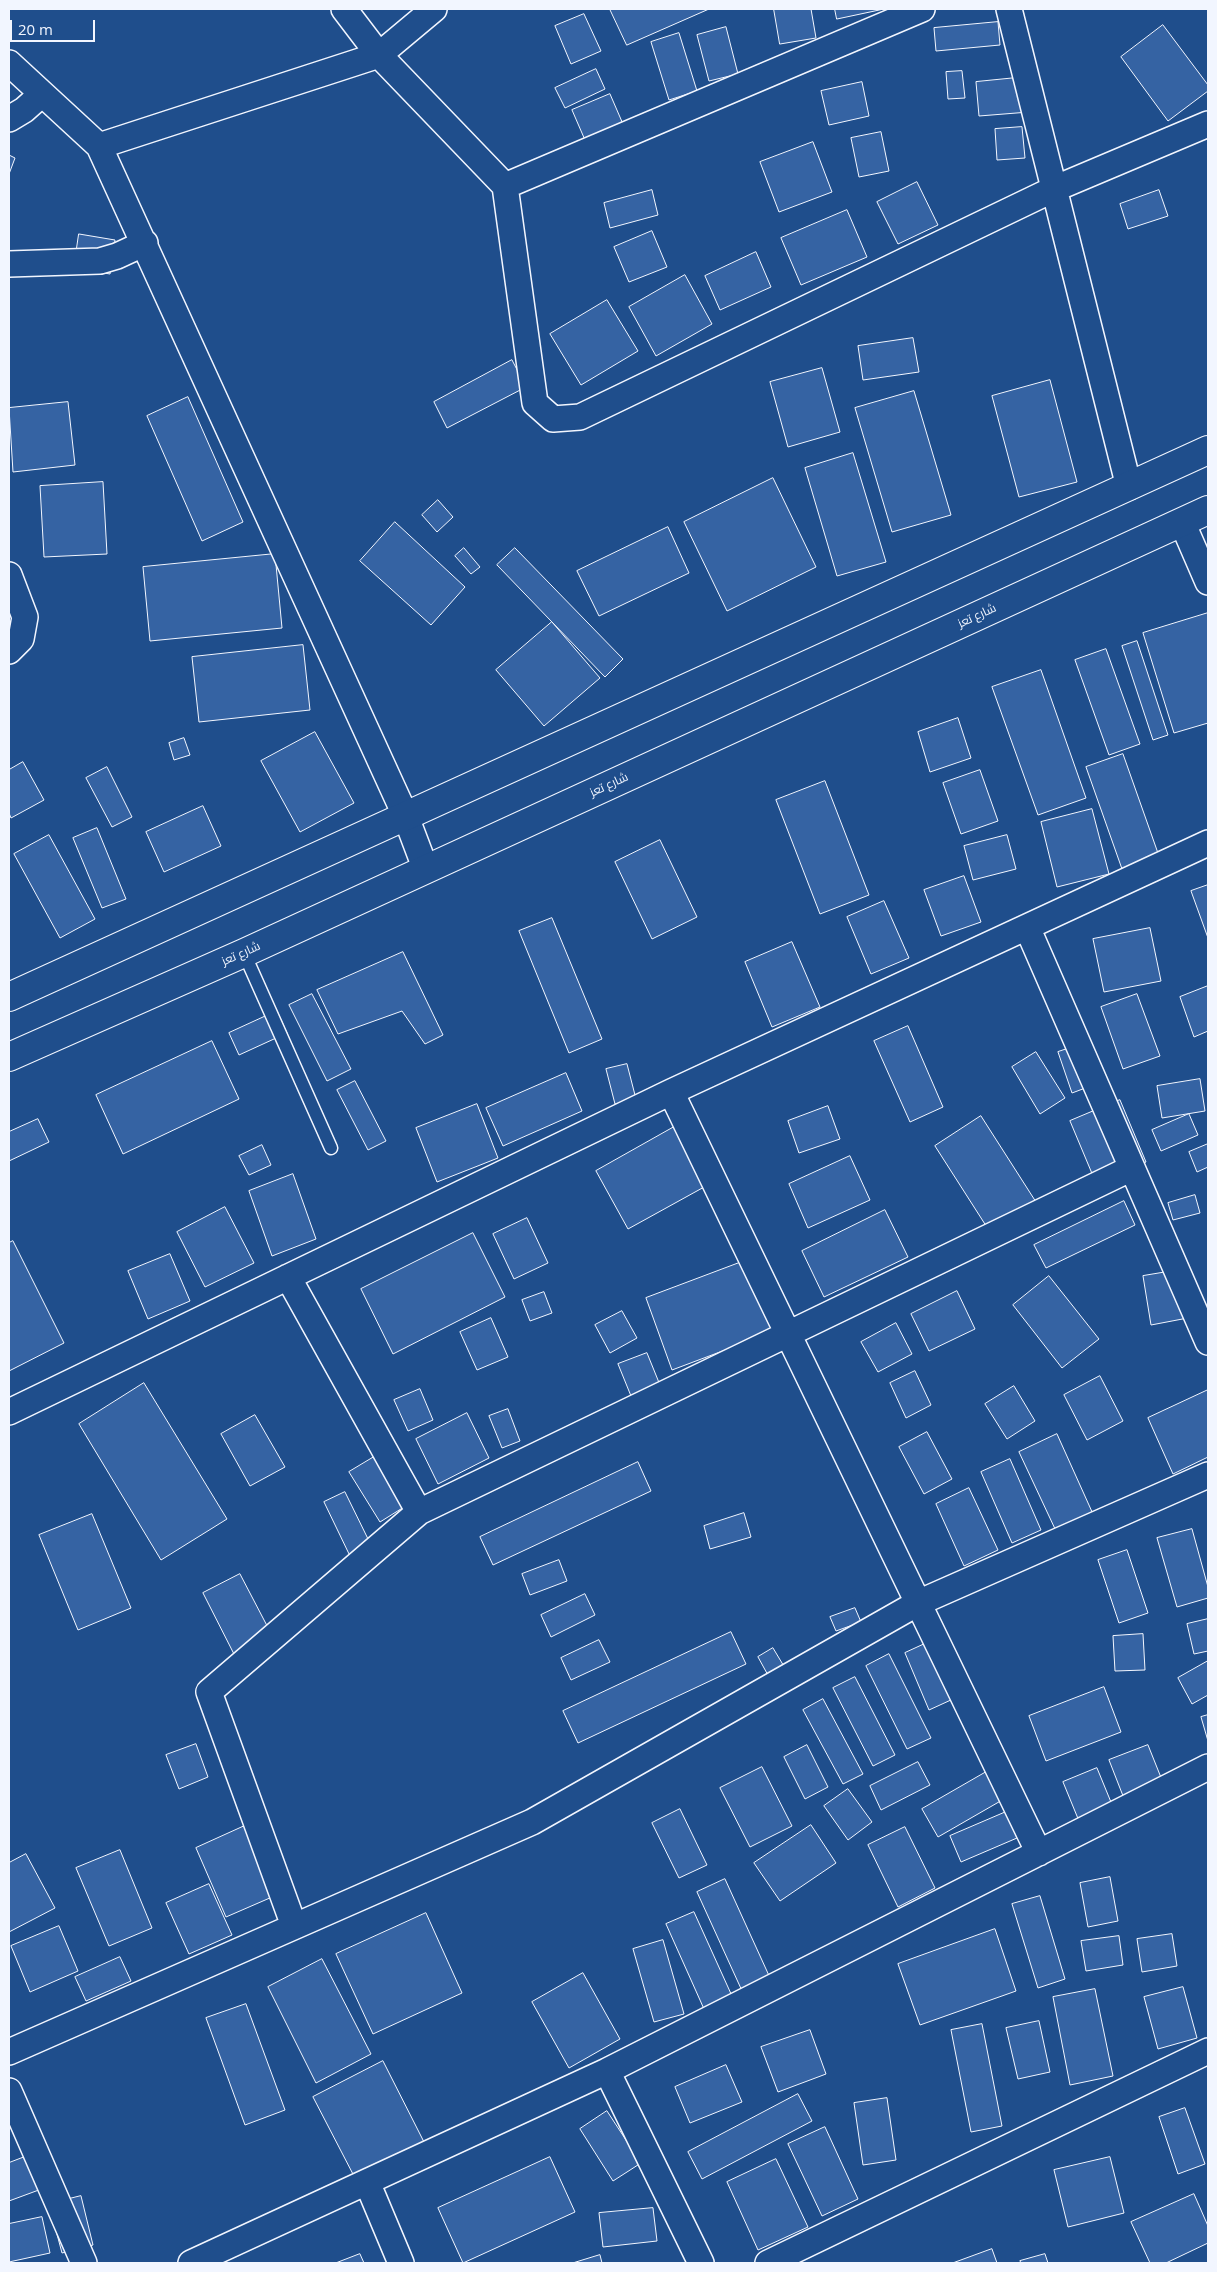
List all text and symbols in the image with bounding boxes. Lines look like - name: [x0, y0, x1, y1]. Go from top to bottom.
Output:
- scale bar: [12, 10, 98, 42]
- text: 20 m: [18, 19, 53, 39]
- street label: شارع تعز: [955, 601, 999, 631]
- street label: شارع تعز: [587, 770, 631, 800]
- street label: شارع تعز: [219, 939, 263, 969]

